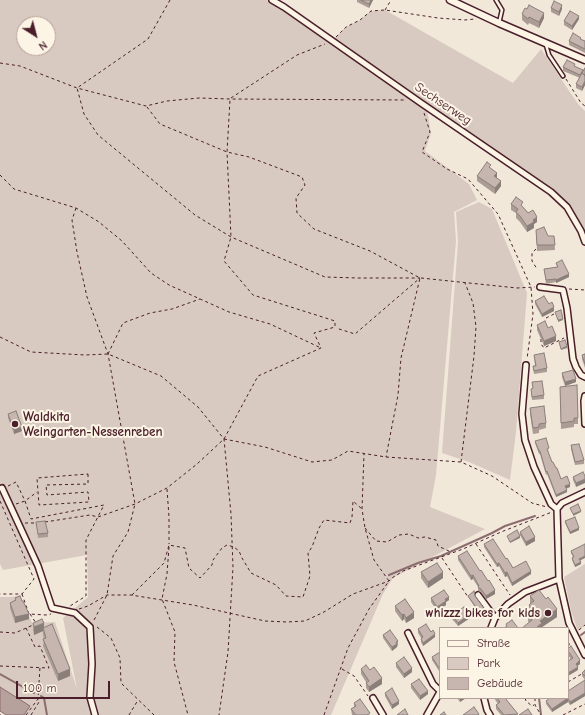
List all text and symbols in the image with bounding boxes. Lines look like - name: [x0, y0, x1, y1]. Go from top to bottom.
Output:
- north arrow: [16, 16, 56, 56]
- text: N: [36, 38, 49, 53]
- street label: Sechserweg: [412, 79, 474, 129]
- place label: Waldkita Weingarten-Nessenreben: [23, 409, 163, 440]
- marker: Waldkita Weingarten-Nessenreben: [10, 419, 20, 429]
- place label: whizzz bikes for kids: [426, 605, 540, 621]
- marker: whizzz bikes for kids: [543, 608, 553, 618]
- legend: [439, 627, 569, 699]
- text: Straße: [477, 636, 510, 650]
- text: Park: [477, 656, 500, 670]
- scale bar: [18, 673, 112, 699]
- text: Gebäude: [477, 676, 523, 690]
- text: 100 m: [23, 681, 56, 695]

